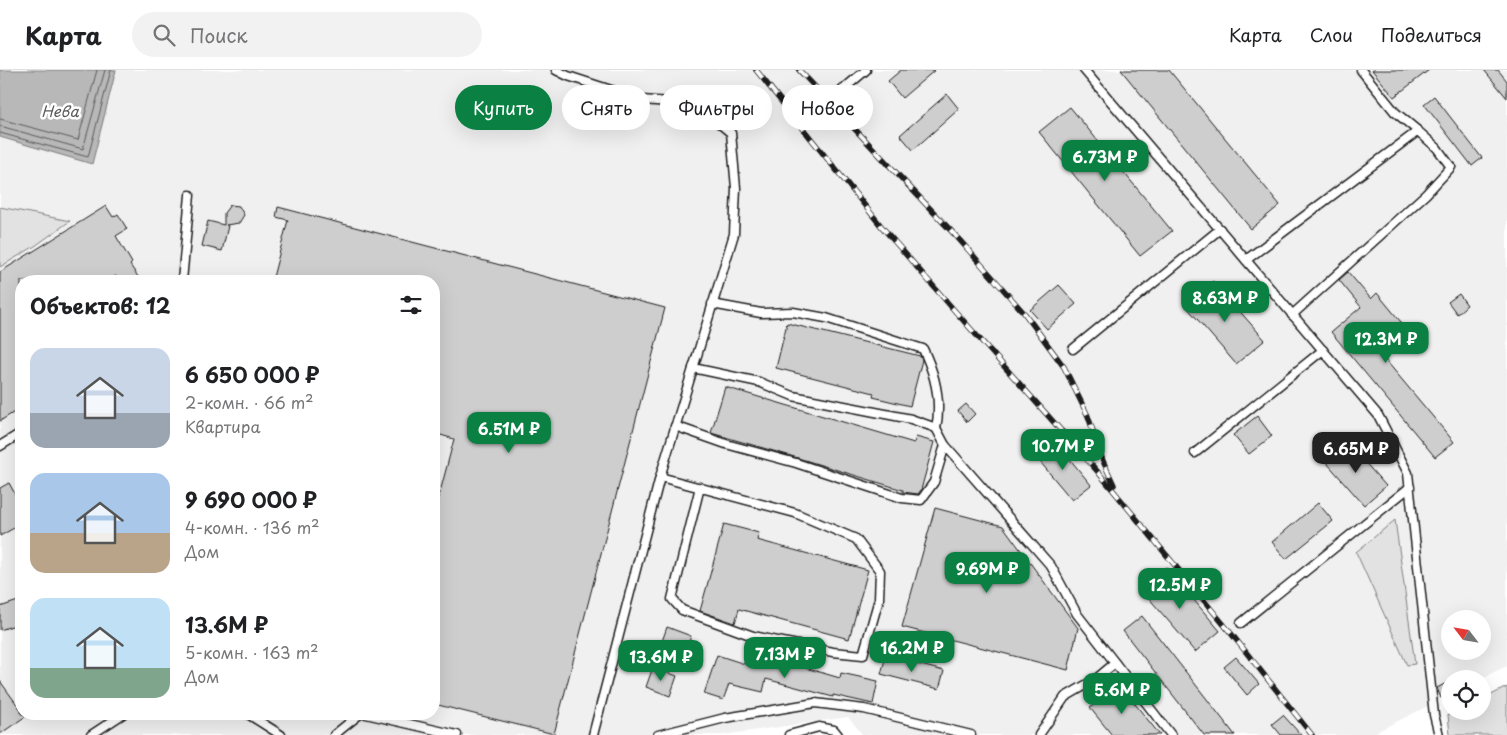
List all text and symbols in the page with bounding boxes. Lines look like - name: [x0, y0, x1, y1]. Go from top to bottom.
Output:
- search box: [132, 12, 482, 57]
- text: Карта: [25, 17, 102, 53]
- icon: search: [150, 21, 178, 49]
- text: Поиск: [190, 21, 248, 49]
- text: Карта: [1229, 21, 1282, 48]
- text: Слои: [1310, 21, 1353, 48]
- text: Поделиться: [1381, 21, 1482, 48]
- chip: Купить: [455, 85, 552, 130]
- chip: Снять: [562, 85, 650, 130]
- chip: Фильтры: [660, 85, 772, 130]
- chip: Новое: [782, 85, 873, 130]
- water label: Нева: [41, 99, 79, 122]
- pin: 6.73M ₽: [1059, 140, 1151, 182]
- text: 6.73M ₽: [1073, 144, 1137, 168]
- pin: 8.63M ₽: [1179, 280, 1271, 323]
- text: 8.63M ₽: [1192, 285, 1258, 309]
- text: Объектов: 12: [30, 289, 171, 321]
- icon: filters: [397, 291, 425, 319]
- pin: 12.3M ₽: [1340, 322, 1432, 364]
- text: 12.3M ₽: [1355, 326, 1417, 350]
- text: 6 650 000 ₽: [185, 358, 319, 390]
- icon: home: [70, 368, 130, 428]
- text: 2-комн. · 66 m²: [185, 390, 314, 414]
- pin: 6.51M ₽: [463, 412, 555, 454]
- text: Квартира: [185, 414, 260, 438]
- text: 6.51M ₽: [478, 416, 540, 440]
- pin: 10.7M ₽: [1017, 428, 1109, 471]
- pin: 6.65M ₽: [1310, 432, 1402, 474]
- text: 10.7M ₽: [1032, 433, 1094, 457]
- text: 6.65M ₽: [1323, 436, 1389, 460]
- text: 9 690 000 ₽: [185, 483, 317, 515]
- icon: home: [70, 493, 130, 553]
- text: 4-комн. · 136 m²: [185, 515, 319, 539]
- text: Дом: [185, 539, 219, 563]
- pin: 9.69M ₽: [941, 552, 1033, 594]
- text: 9.69M ₽: [956, 556, 1018, 580]
- pin: 12.5M ₽: [1134, 568, 1226, 610]
- text: 12.5M ₽: [1149, 572, 1211, 596]
- text: 13.6M ₽: [185, 608, 268, 640]
- north arrow: [1441, 610, 1491, 660]
- map controls: [1441, 610, 1491, 720]
- icon: home: [70, 618, 130, 678]
- pin: 16.2M ₽: [866, 630, 958, 673]
- text: 16.2M ₽: [880, 635, 944, 659]
- pin: 7.13M ₽: [739, 636, 831, 679]
- text: 5-комн. · 163 m²: [185, 640, 319, 664]
- pin: 13.6M ₽: [615, 640, 707, 682]
- text: 7.13M ₽: [755, 641, 815, 665]
- text: 13.6M ₽: [629, 644, 693, 668]
- text: Дом: [185, 664, 219, 688]
- button: locate: [1441, 670, 1491, 720]
- pin: 5.6M ₽: [1081, 672, 1163, 715]
- text: 5.6M ₽: [1094, 677, 1150, 701]

